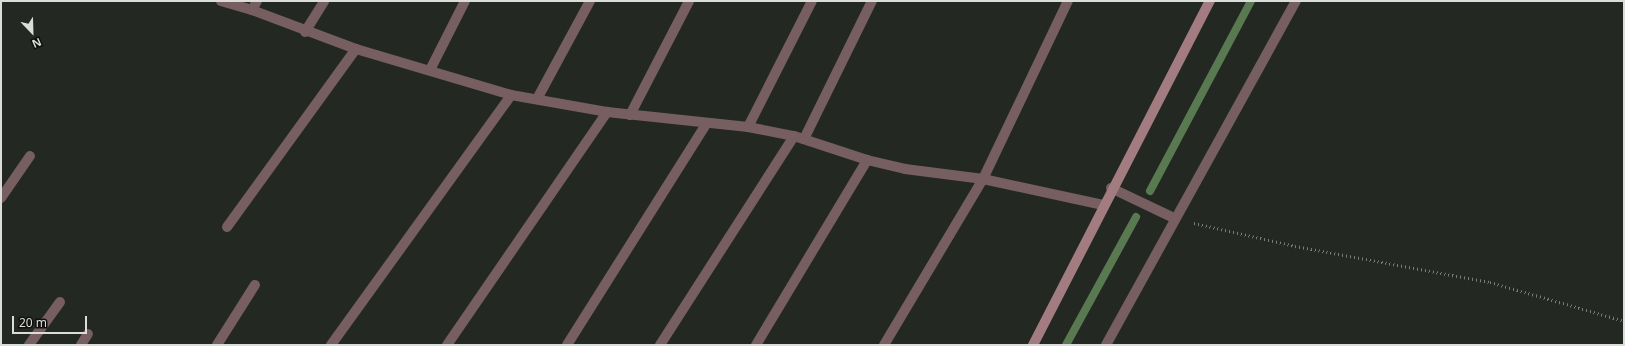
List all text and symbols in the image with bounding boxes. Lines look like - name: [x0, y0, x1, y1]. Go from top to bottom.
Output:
- north arrow: [12, 12, 52, 52]
- text: N: [30, 35, 44, 52]
- scale bar: [14, 308, 89, 334]
- text: 20 m: [19, 314, 47, 331]

